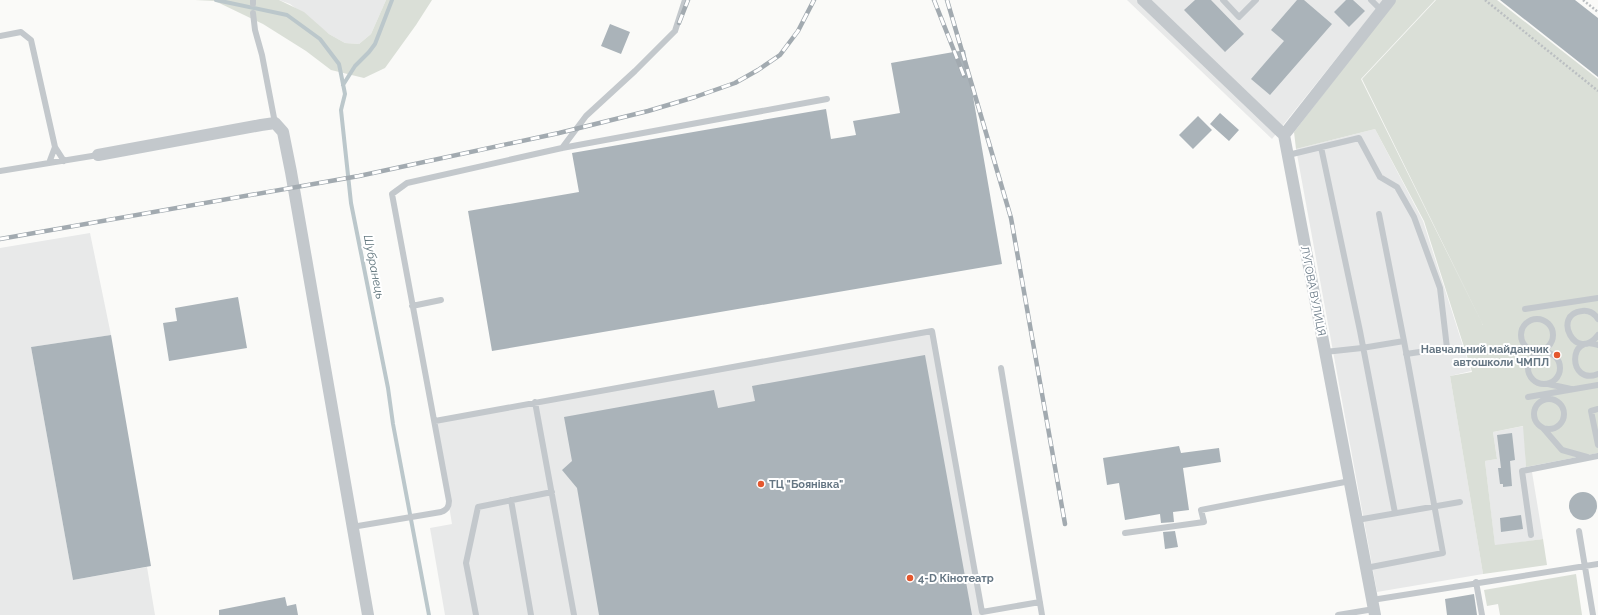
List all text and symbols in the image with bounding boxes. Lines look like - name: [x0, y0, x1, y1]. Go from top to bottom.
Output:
- water label: Шубранець: [361, 234, 387, 300]
- street label: ЛУГОВА ВУЛИЦЯ: [1298, 245, 1328, 337]
- place label: Навчальний майданчик автошколи ЧМПЛ: [1421, 343, 1550, 369]
- marker: Навчальний майданчик автошколи ЧМПЛ: [1552, 350, 1562, 360]
- place label: ТЦ "Боянівка": [769, 478, 843, 491]
- marker: ТЦ "Боянівка": [756, 479, 766, 489]
- place label: 4-D Кінотеатр: [918, 572, 994, 585]
- marker: 4-D Кінотеатр: [905, 573, 915, 583]

